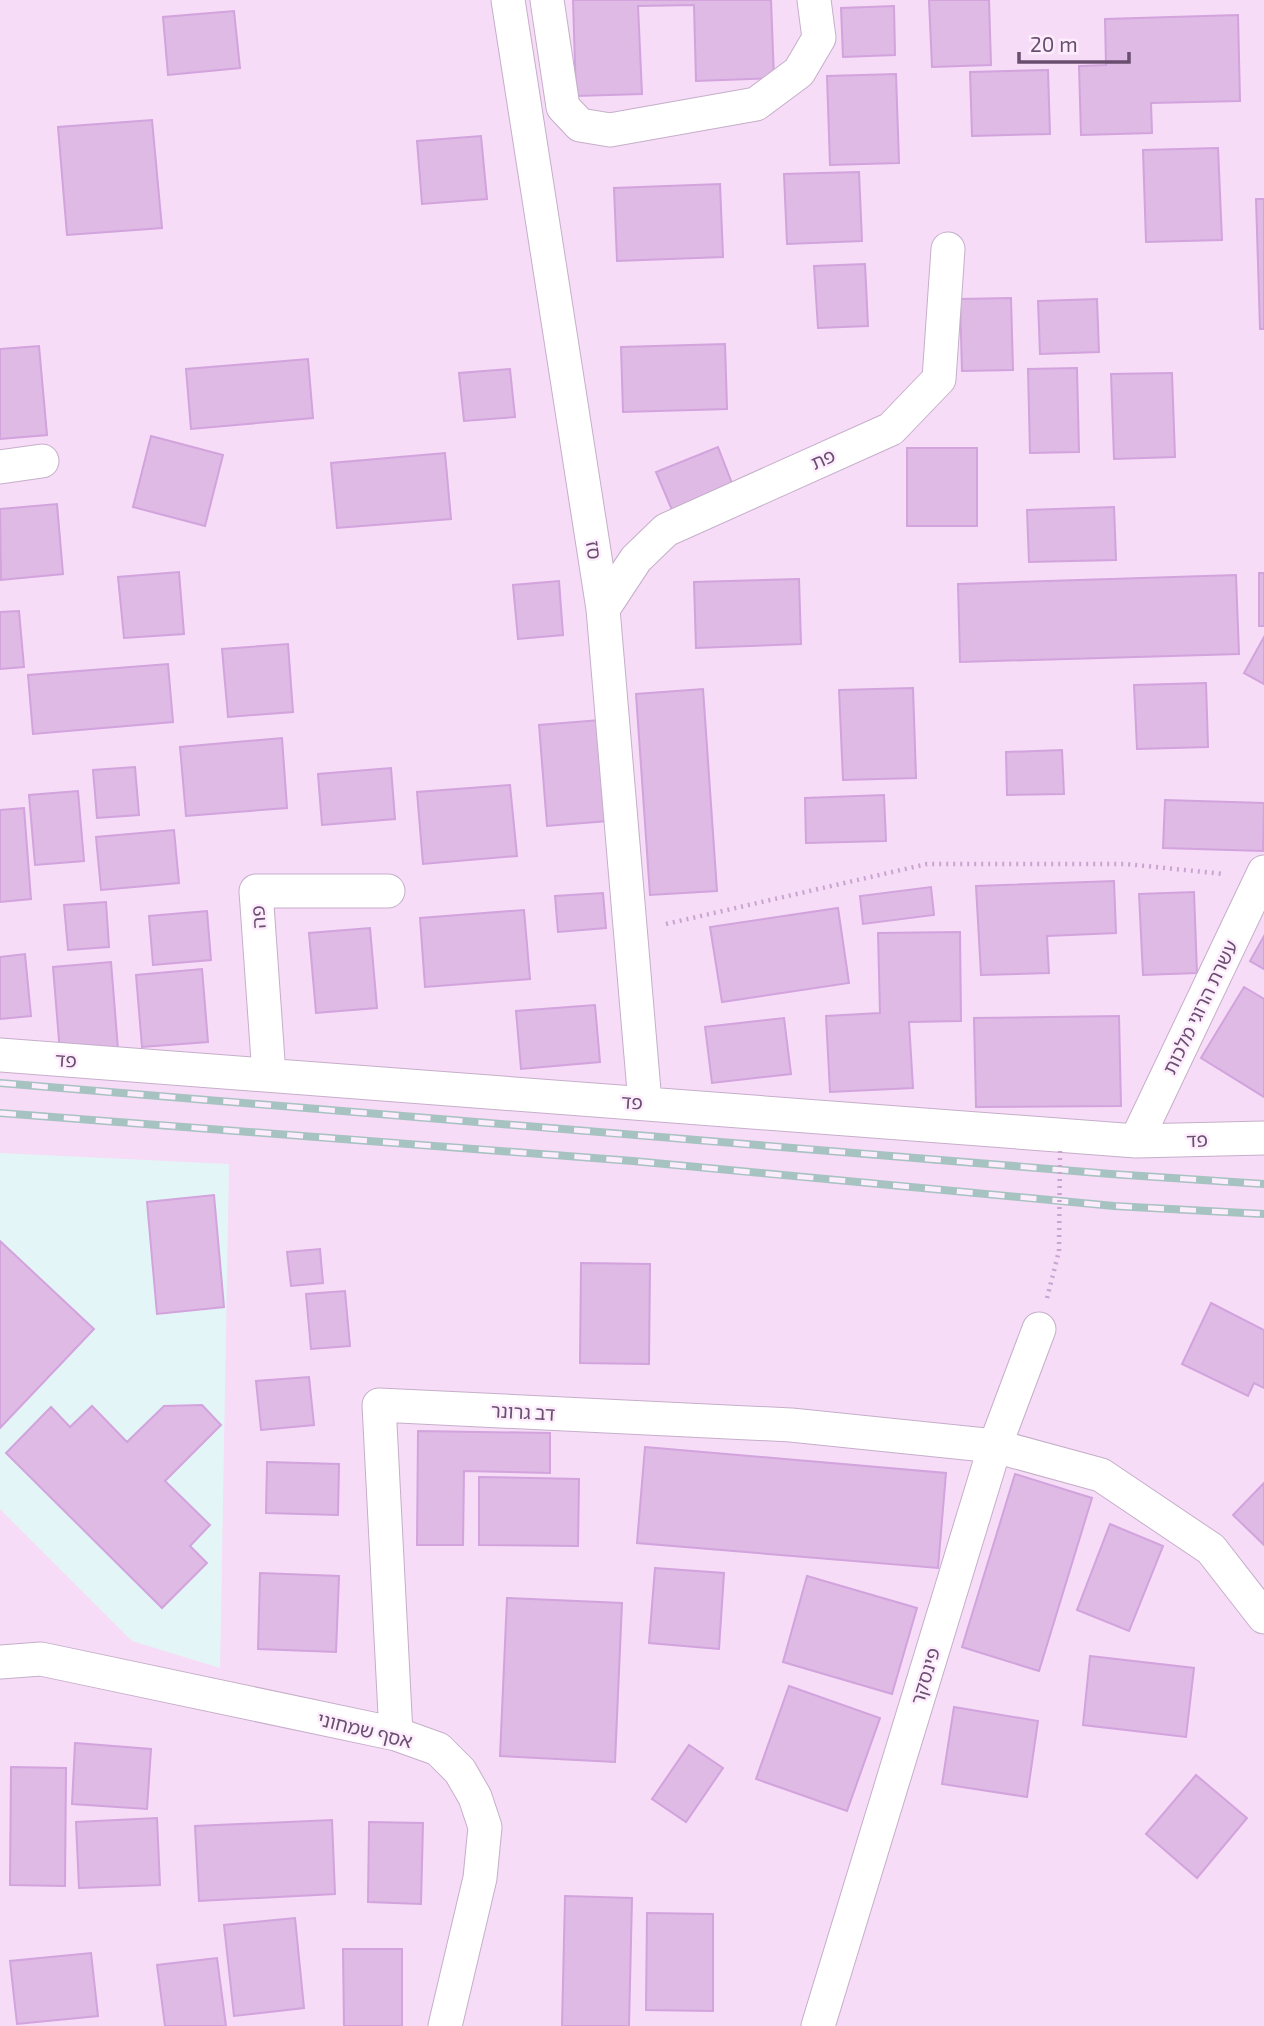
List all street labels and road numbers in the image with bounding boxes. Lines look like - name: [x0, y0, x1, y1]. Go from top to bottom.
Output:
- street label: פת: [807, 443, 839, 474]
- street label: סז: [582, 539, 607, 561]
- street label: פה: [245, 905, 270, 929]
- street label: עשרת הרוגי מלכות: [1157, 936, 1242, 1078]
- street label: פד: [54, 1047, 78, 1072]
- street label: פד: [620, 1089, 644, 1114]
- street label: פד: [1186, 1128, 1208, 1151]
- street label: דב גרונר: [490, 1398, 556, 1425]
- street label: פינסקר: [905, 1645, 944, 1707]
- street label: אסף שמחוני: [315, 1707, 415, 1752]

